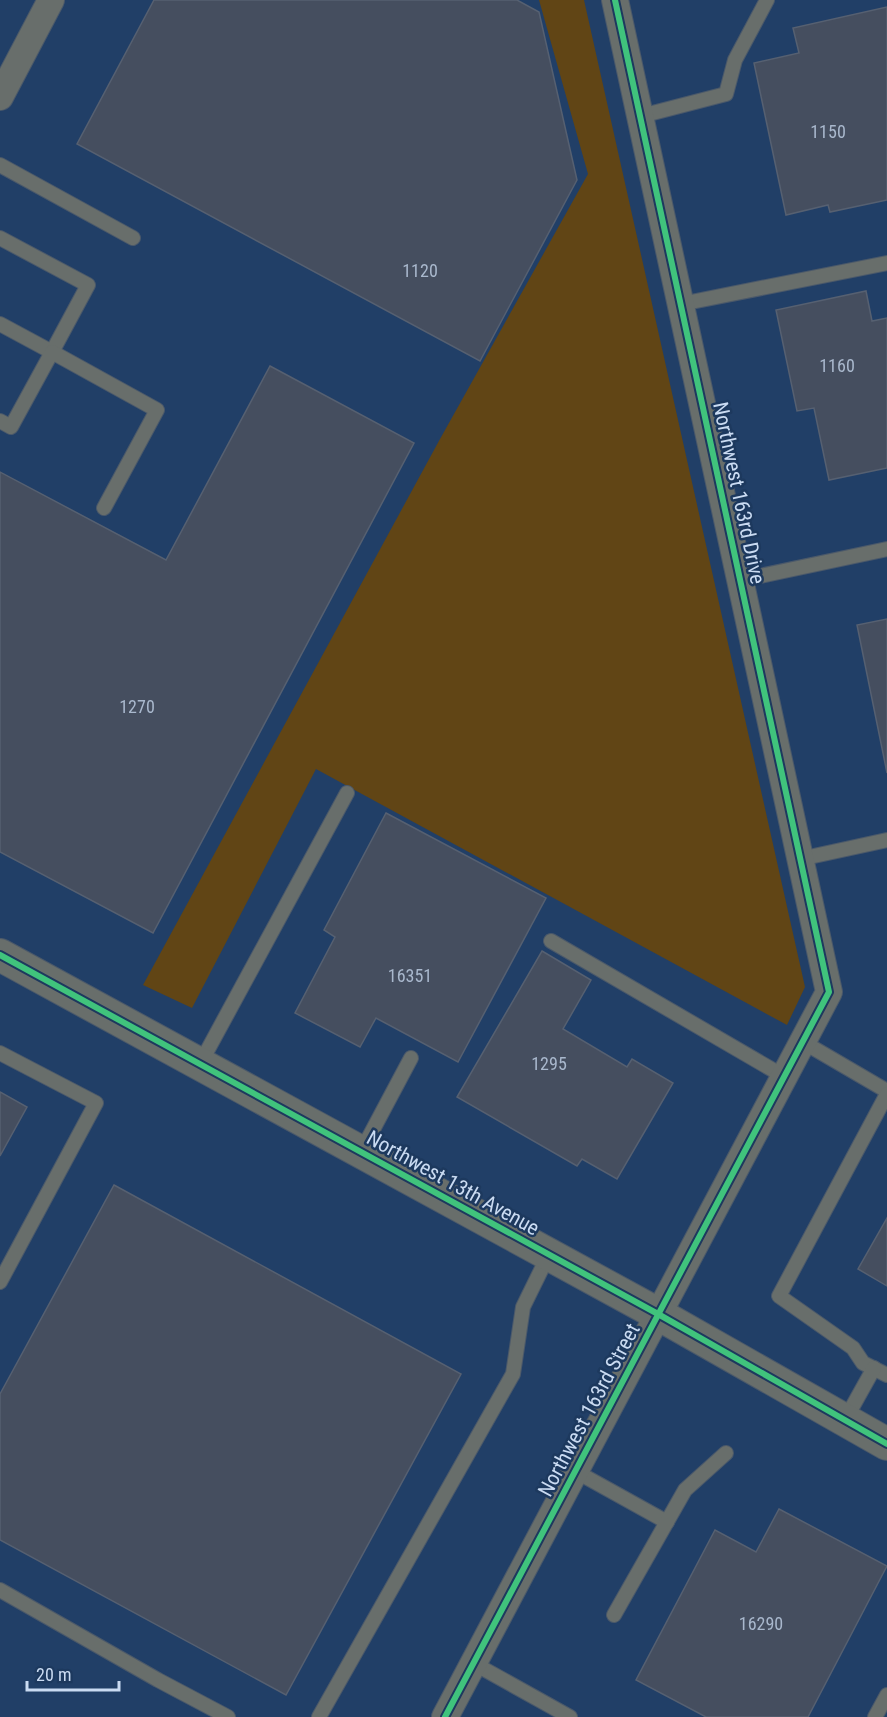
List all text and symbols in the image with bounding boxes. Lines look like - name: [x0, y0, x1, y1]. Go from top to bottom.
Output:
- house number: 1150: [810, 121, 846, 142]
- house number: 1120: [402, 260, 438, 281]
- house number: 1160: [819, 355, 855, 376]
- street label: Northwest 163rd Drive: [708, 400, 770, 586]
- house number: 1270: [119, 696, 155, 717]
- house number: 16351: [388, 965, 432, 986]
- house number: 1295: [531, 1053, 567, 1074]
- street label: Northwest 13th Avenue: [363, 1126, 543, 1240]
- street label: Northwest 163rd Street: [533, 1319, 645, 1501]
- house number: 16290: [739, 1613, 783, 1634]
- scale bar: [27, 1654, 118, 1692]
- text: 20 m: [36, 1664, 71, 1685]

